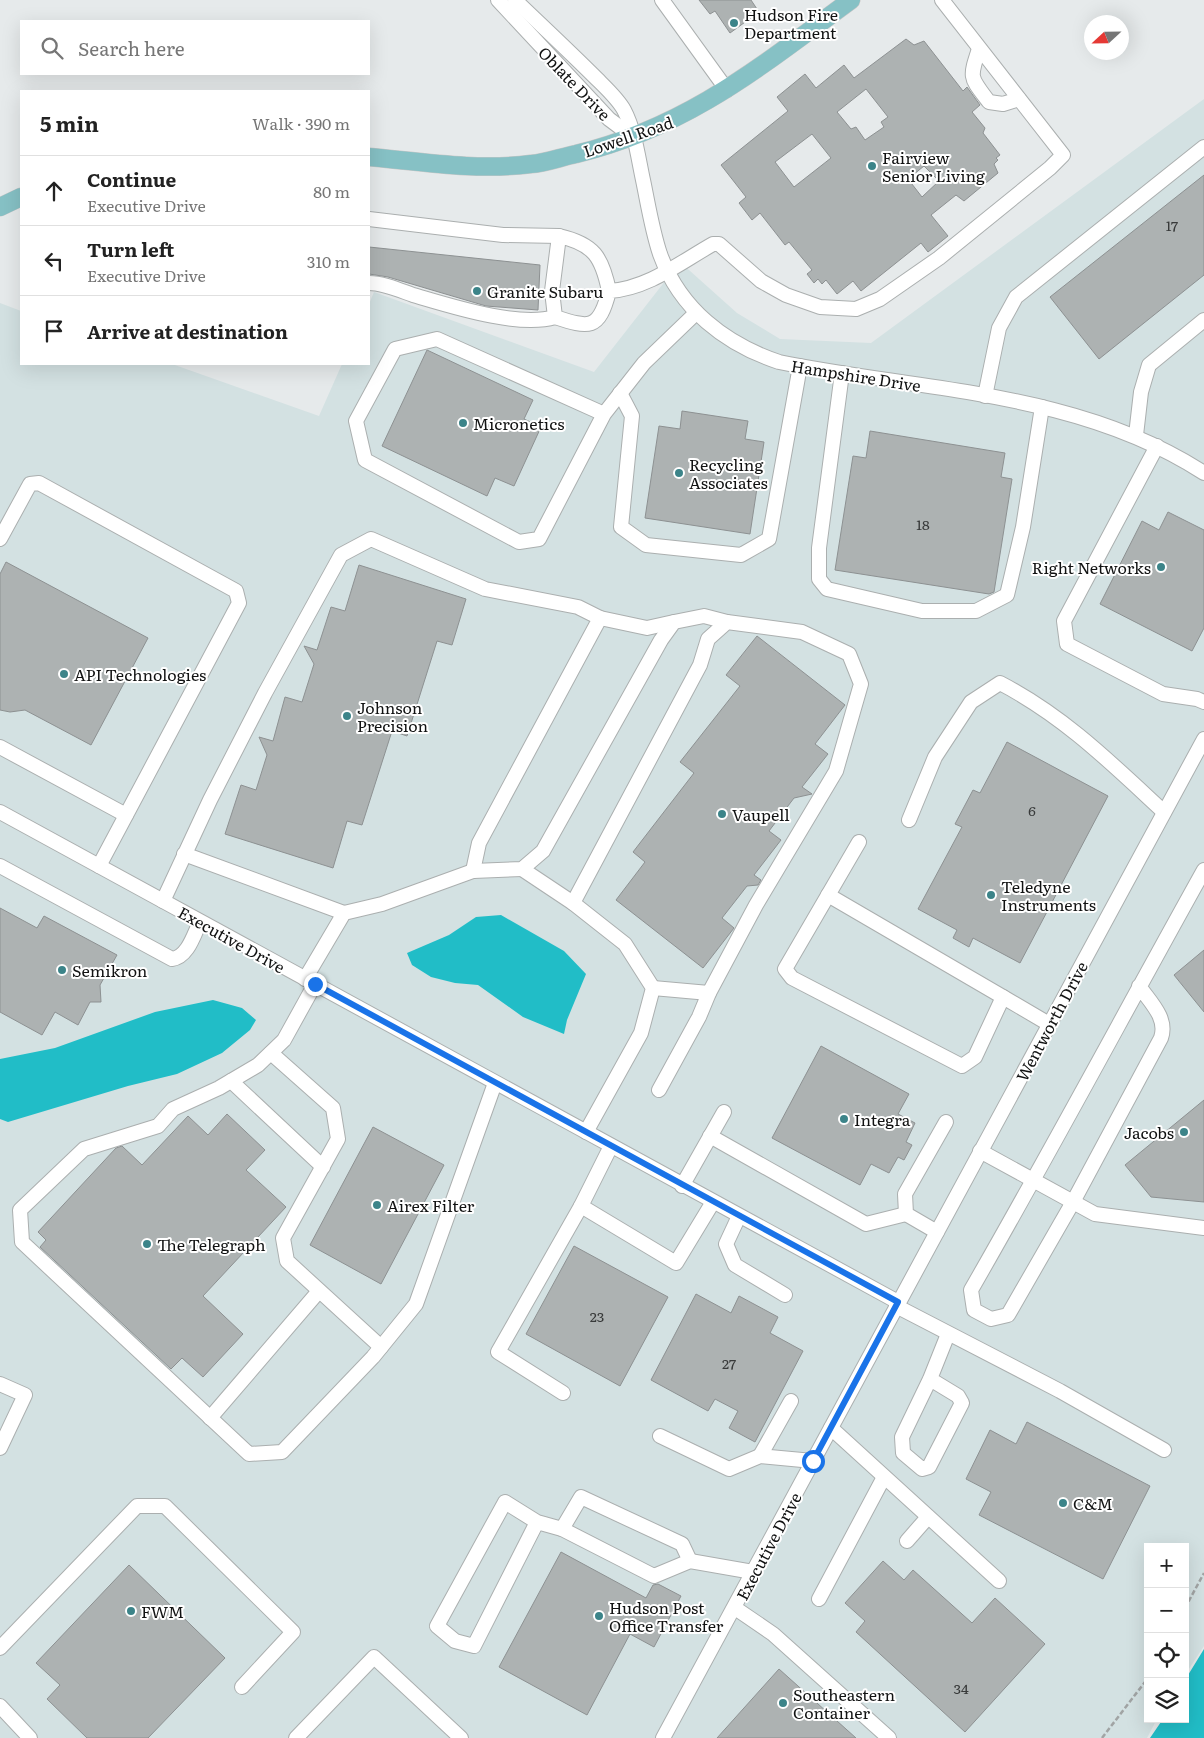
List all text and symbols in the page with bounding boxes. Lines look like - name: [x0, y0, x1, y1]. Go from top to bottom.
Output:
- place label: Hudson Fire Department: [744, 2, 838, 44]
- north arrow: [1084, 15, 1129, 60]
- marker: Hudson Fire Department: [728, 17, 740, 29]
- search box: [20, 20, 370, 75]
- icon: search: [38, 34, 66, 62]
- text: Search here: [78, 34, 185, 62]
- street label: Oblate Drive: [533, 40, 617, 126]
- text: 5 min: [40, 107, 99, 138]
- street label: Lowell Road: [580, 109, 676, 163]
- text: Walk · 390 m: [252, 111, 350, 135]
- place label: Fairview Senior Living: [882, 145, 985, 187]
- marker: Fairview Senior Living: [866, 160, 878, 172]
- text: Continue: [87, 165, 176, 193]
- icon: ahead: [40, 177, 68, 205]
- text: 80 m: [313, 179, 350, 203]
- text: Executive Drive: [87, 193, 206, 217]
- house number: 17: [1166, 215, 1178, 235]
- text: Turn left: [87, 235, 174, 263]
- icon: left: [40, 247, 68, 275]
- text: 310 m: [307, 249, 350, 273]
- text: Executive Drive: [87, 263, 206, 287]
- place label: Granite Subaru: [487, 279, 604, 303]
- marker: Granite Subaru: [471, 285, 483, 297]
- icon: arrive: [40, 317, 68, 345]
- text: Arrive at destination: [87, 317, 288, 345]
- street label: Hampshire Drive: [789, 353, 923, 397]
- place label: Micronetics: [473, 411, 564, 435]
- marker: Micronetics: [457, 417, 469, 429]
- place label: Recycling Associates: [689, 452, 768, 494]
- marker: Recycling Associates: [673, 467, 685, 479]
- house number: 18: [916, 514, 930, 534]
- place label: Right Networks: [1032, 555, 1151, 579]
- marker: Right Networks: [1155, 561, 1167, 573]
- place label: API Technologies: [74, 662, 206, 686]
- marker: API Technologies: [58, 668, 70, 680]
- place label: Johnson Precision: [357, 695, 428, 737]
- marker: Johnson Precision: [341, 710, 353, 722]
- house number: 6: [1028, 800, 1036, 820]
- place label: Vaupell: [732, 802, 790, 826]
- marker: Vaupell: [716, 808, 728, 820]
- place label: Teledyne Instruments: [1001, 874, 1096, 916]
- marker: Teledyne Instruments: [985, 889, 997, 901]
- street label: Executive Drive: [174, 900, 290, 978]
- street label: Wentworth Drive: [1009, 957, 1093, 1085]
- place label: Semikron: [72, 958, 148, 982]
- marker: Semikron: [56, 964, 68, 976]
- route end: [304, 973, 327, 996]
- place label: Integra: [854, 1107, 911, 1131]
- marker: Integra: [838, 1113, 850, 1125]
- place label: Jacobs: [1124, 1120, 1174, 1144]
- marker: Jacobs: [1178, 1126, 1190, 1138]
- place label: Airex Filter: [387, 1193, 475, 1217]
- marker: Airex Filter: [371, 1199, 383, 1211]
- place label: The Telegraph: [157, 1232, 266, 1256]
- marker: The Telegraph: [141, 1238, 153, 1250]
- house number: 23: [590, 1306, 604, 1326]
- house number: 27: [722, 1353, 736, 1373]
- route start: [802, 1450, 825, 1473]
- street label: Executive Drive: [729, 1488, 807, 1604]
- place label: C&M: [1073, 1491, 1113, 1515]
- marker: C&M: [1057, 1497, 1069, 1509]
- map controls: [1144, 1543, 1189, 1723]
- button: +: [1144, 1543, 1189, 1588]
- button: −: [1144, 1588, 1189, 1633]
- place label: Hudson Post Office Transfer: [609, 1595, 724, 1637]
- place label: FWM: [141, 1599, 184, 1623]
- marker: FWM: [125, 1605, 137, 1617]
- marker: Hudson Post Office Transfer: [593, 1610, 605, 1622]
- button: locate: [1144, 1633, 1189, 1678]
- house number: 34: [953, 1678, 969, 1698]
- button: layers: [1144, 1678, 1189, 1723]
- place label: Southeastern Container: [793, 1682, 895, 1724]
- marker: Southeastern Container: [777, 1697, 789, 1709]

